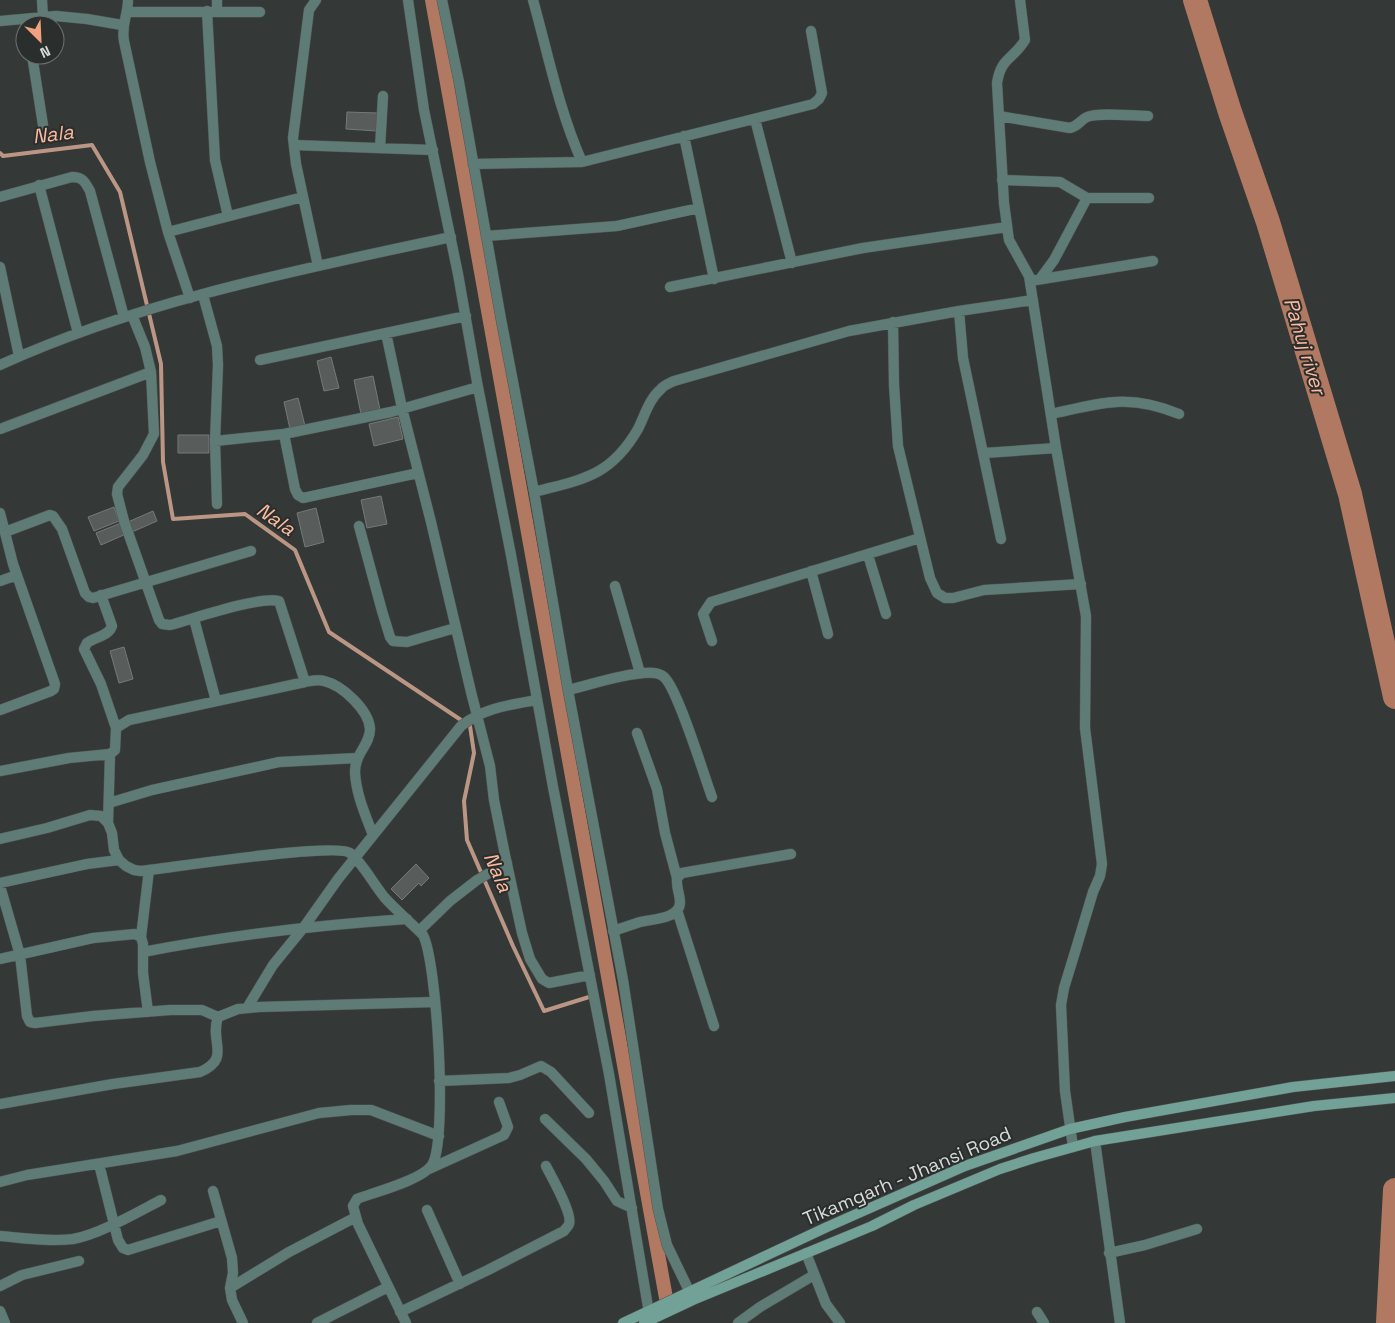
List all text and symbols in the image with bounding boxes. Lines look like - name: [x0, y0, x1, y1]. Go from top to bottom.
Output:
- north arrow: [15, 15, 65, 65]
- text: N: [37, 42, 53, 62]
- water label: Nala: [31, 119, 76, 149]
- water label: Pahuj river: [1278, 294, 1333, 400]
- water label: Nala: [252, 497, 301, 542]
- water label: Nala: [478, 848, 518, 897]
- street label: Tikamgarh - Jhansi Road: [799, 1121, 1015, 1231]

